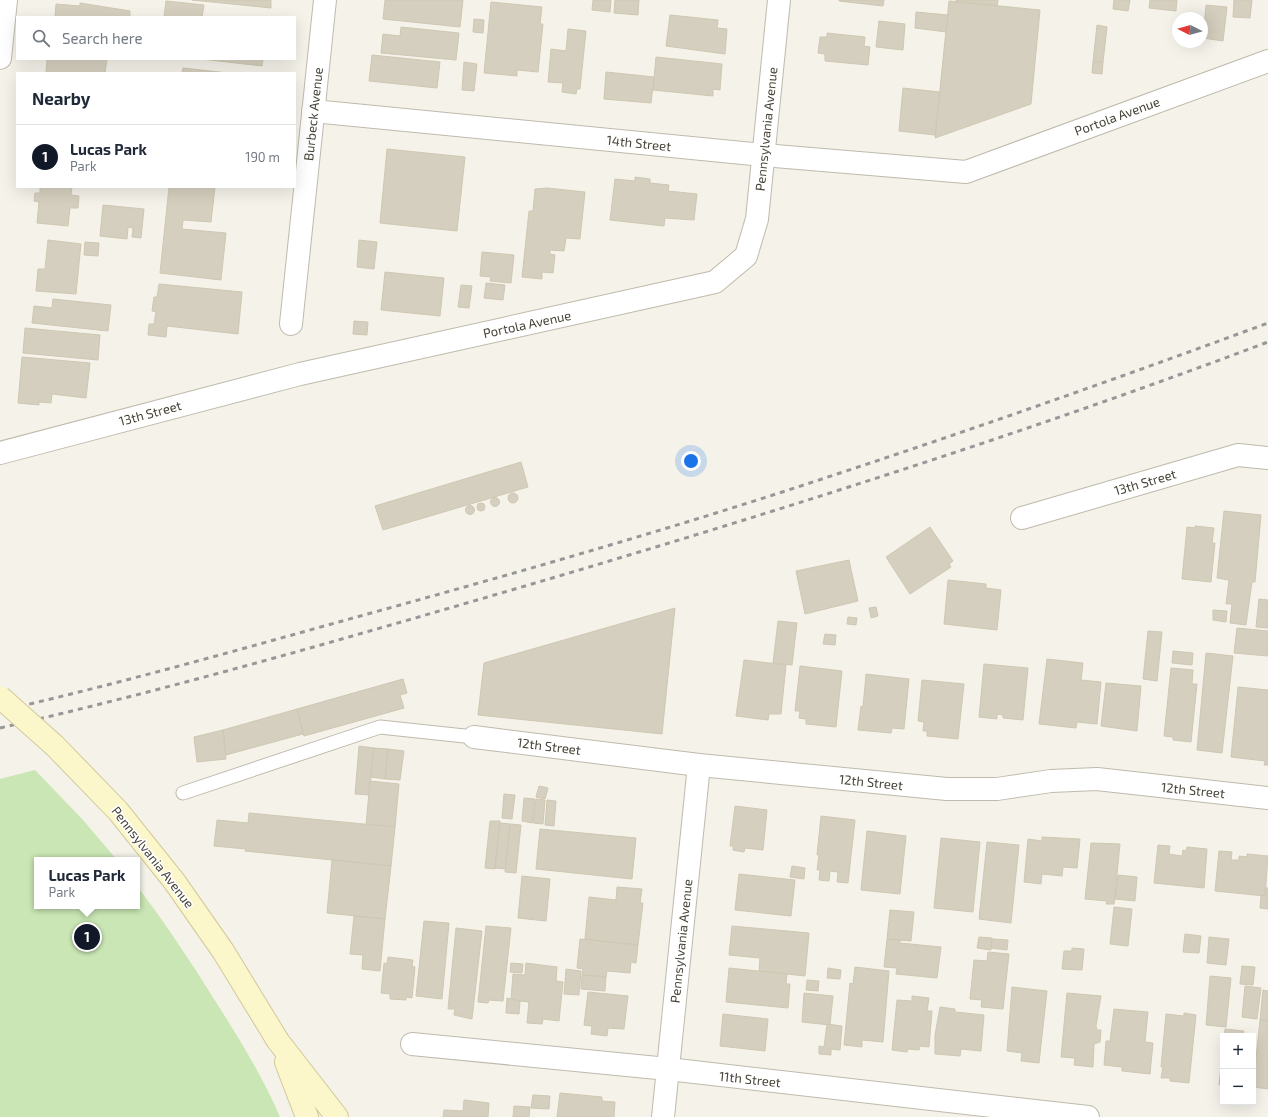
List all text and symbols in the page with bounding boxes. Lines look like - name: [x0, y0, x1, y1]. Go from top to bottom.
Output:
- north arrow: [1172, 12, 1208, 48]
- search box: [16, 16, 296, 60]
- icon: search: [30, 27, 52, 49]
- text: Search here: [62, 29, 143, 47]
- street label: Burbeck Avenue: [300, 66, 326, 162]
- street label: Pennsylvania Avenue: [752, 66, 780, 192]
- text: Nearby: [32, 88, 90, 108]
- street label: Portola Avenue: [1072, 93, 1162, 139]
- street label: 14th Street: [606, 132, 672, 154]
- text: Lucas Park: [70, 140, 147, 158]
- text: 1: [42, 149, 48, 165]
- text: 190 m: [245, 149, 280, 165]
- text: Park: [70, 158, 97, 174]
- street label: Portola Avenue: [481, 307, 573, 341]
- street label: 13th Street: [117, 397, 183, 429]
- your location: [681, 451, 701, 471]
- street label: 13th Street: [1112, 465, 1178, 499]
- street label: 12th Street: [516, 734, 582, 758]
- street label: 12th Street: [838, 771, 904, 793]
- street label: 12th Street: [1160, 779, 1226, 801]
- street label: Pennsylvania Avenue: [108, 803, 198, 911]
- popup: [34, 857, 140, 909]
- text: Lucas Park: [49, 866, 125, 884]
- street label: Pennsylvania Avenue: [667, 878, 695, 1004]
- text: Park: [49, 884, 75, 900]
- pin: 1: [74, 922, 100, 952]
- map controls: [1220, 1033, 1256, 1105]
- button: +: [1220, 1033, 1256, 1069]
- street label: 11th Street: [718, 1068, 782, 1090]
- button: −: [1220, 1069, 1256, 1105]

